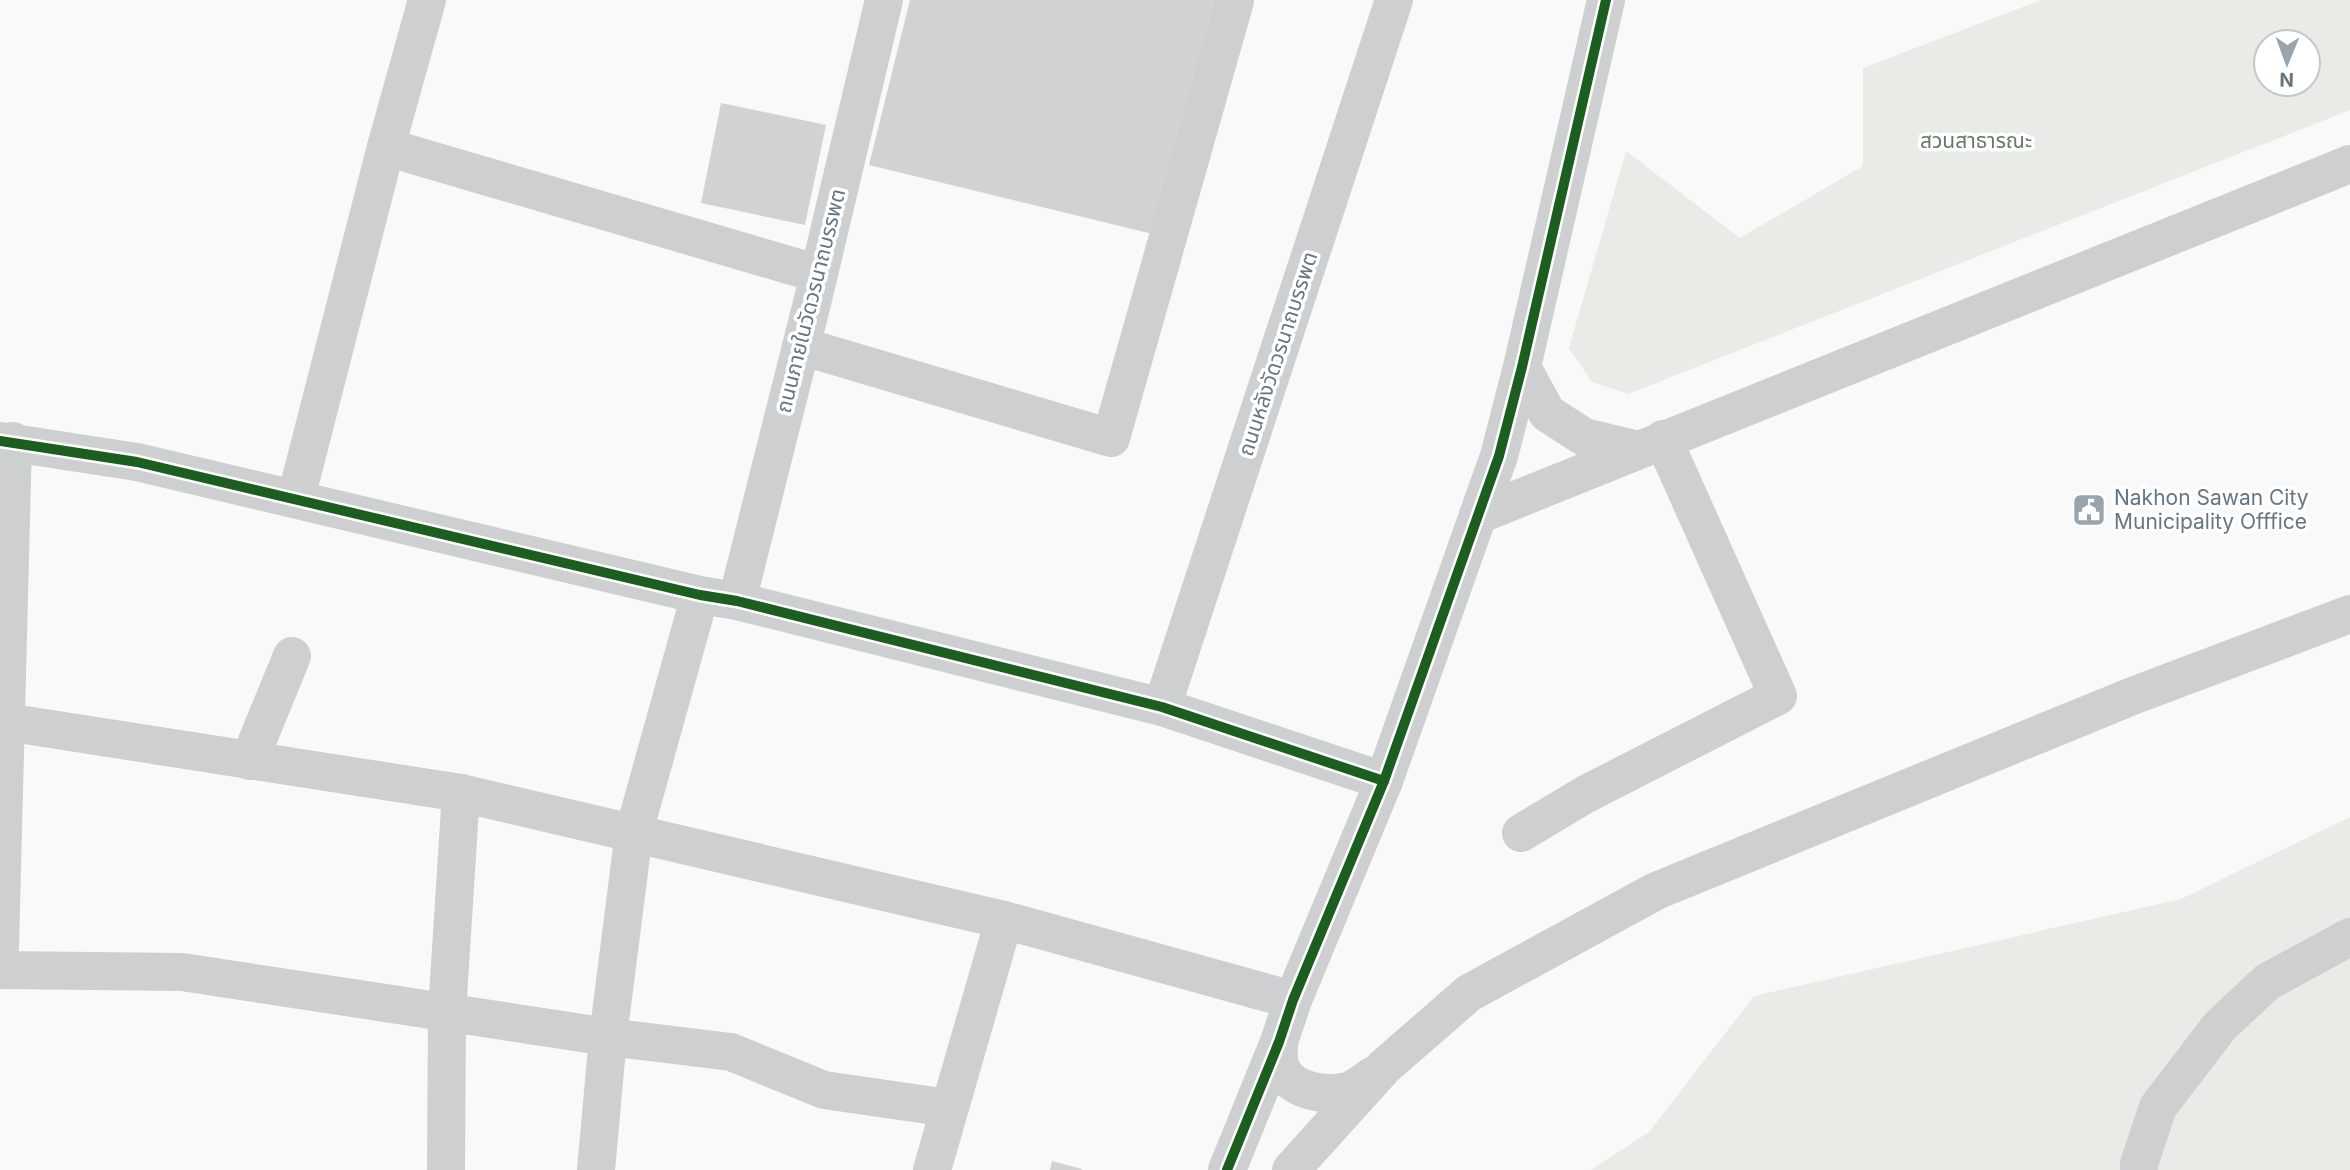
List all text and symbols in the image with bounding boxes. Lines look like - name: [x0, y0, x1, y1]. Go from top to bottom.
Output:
- north arrow: [2252, 28, 2322, 98]
- text: N: [2279, 68, 2294, 91]
- park label: สวนสาธารณะ: [1920, 128, 2032, 153]
- street label: ถนนภายในวัดวรนาถบรรพต: [771, 186, 850, 415]
- street label: ถนนหลังวัดวรนาถบรรพต: [1233, 249, 1322, 459]
- place label: Nakhon Sawan City Municipality Offfice: [2114, 485, 2309, 534]
- public building icon: Nakhon Sawan City Municipality Offfice: [2070, 491, 2108, 529]

